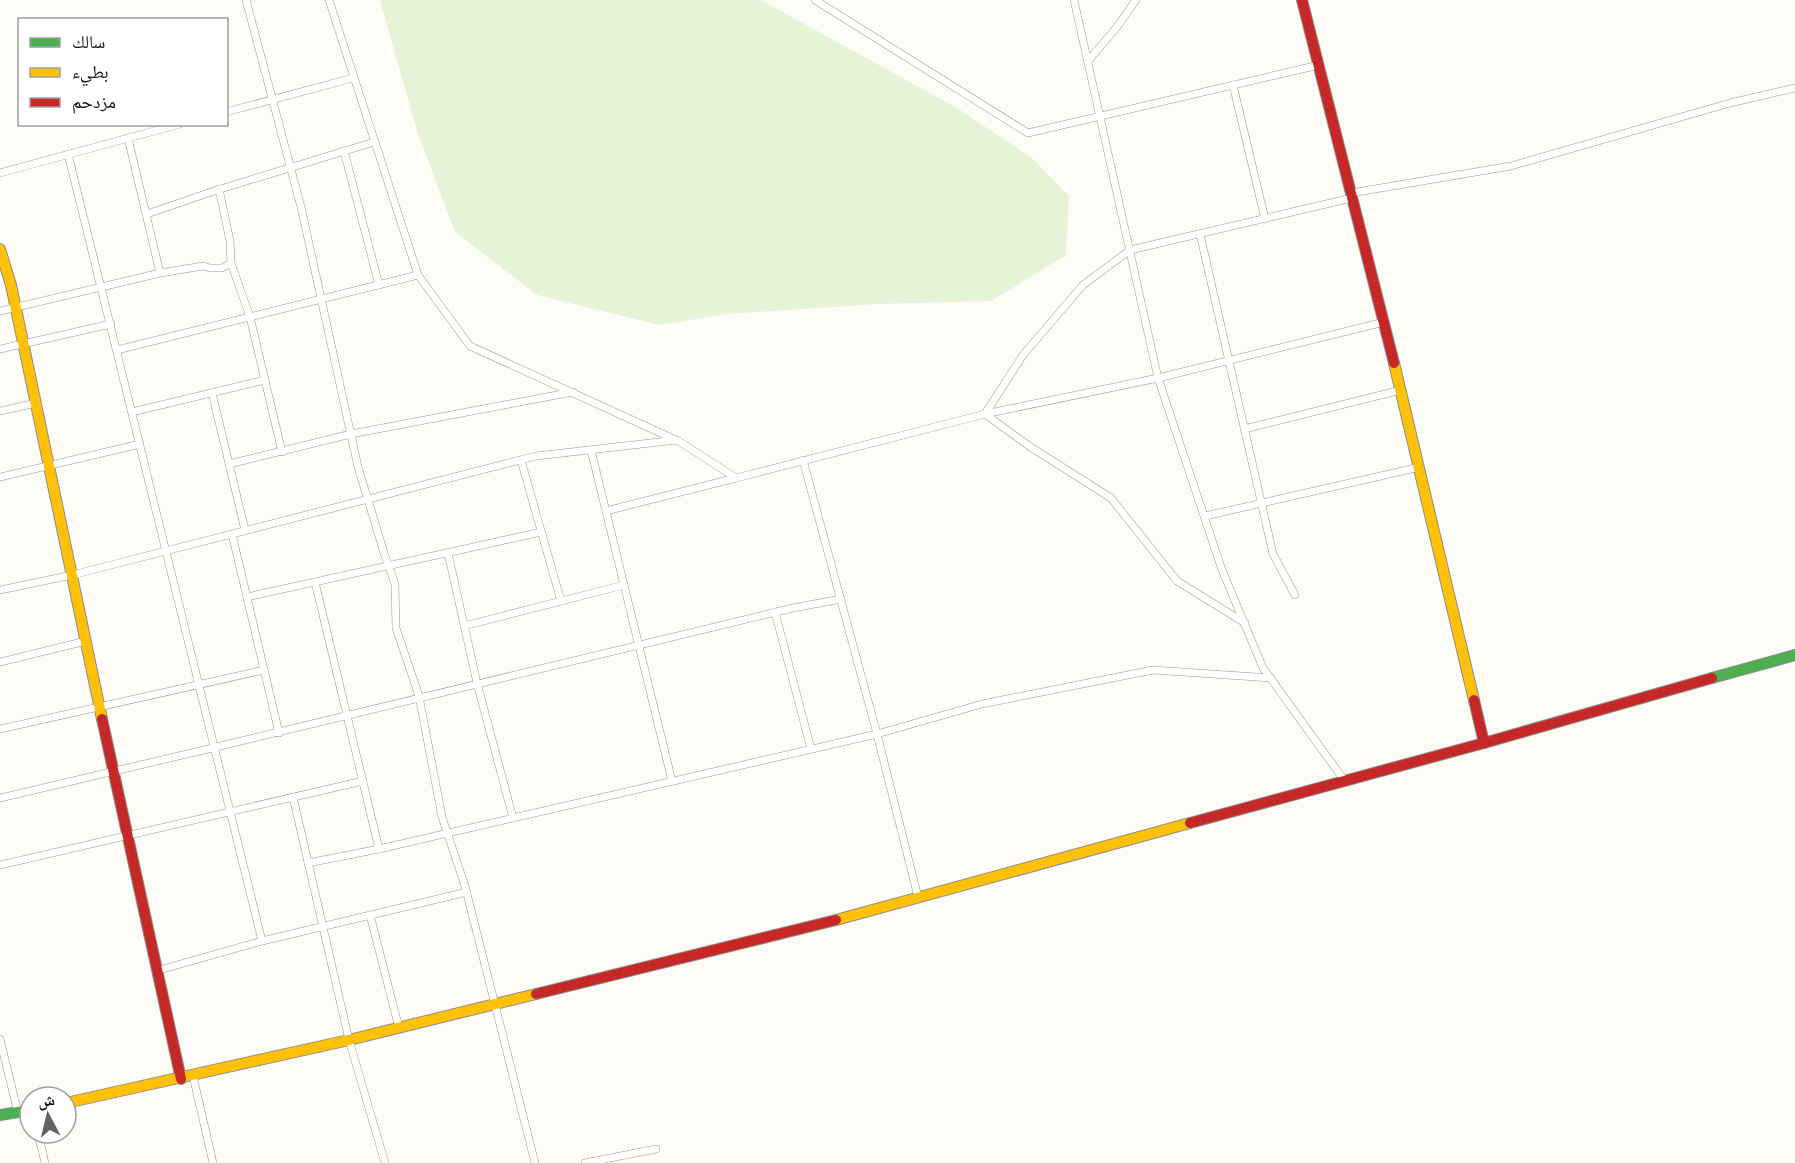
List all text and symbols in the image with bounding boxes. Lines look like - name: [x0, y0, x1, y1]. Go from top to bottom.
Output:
- legend: [18, 18, 228, 126]
- text: سالك: [72, 31, 105, 52]
- text: بطيء: [72, 61, 109, 87]
- text: مزدحم: [72, 91, 116, 114]
- north arrow: [18, 1085, 78, 1145]
- text: ش: [37, 1090, 56, 1111]

